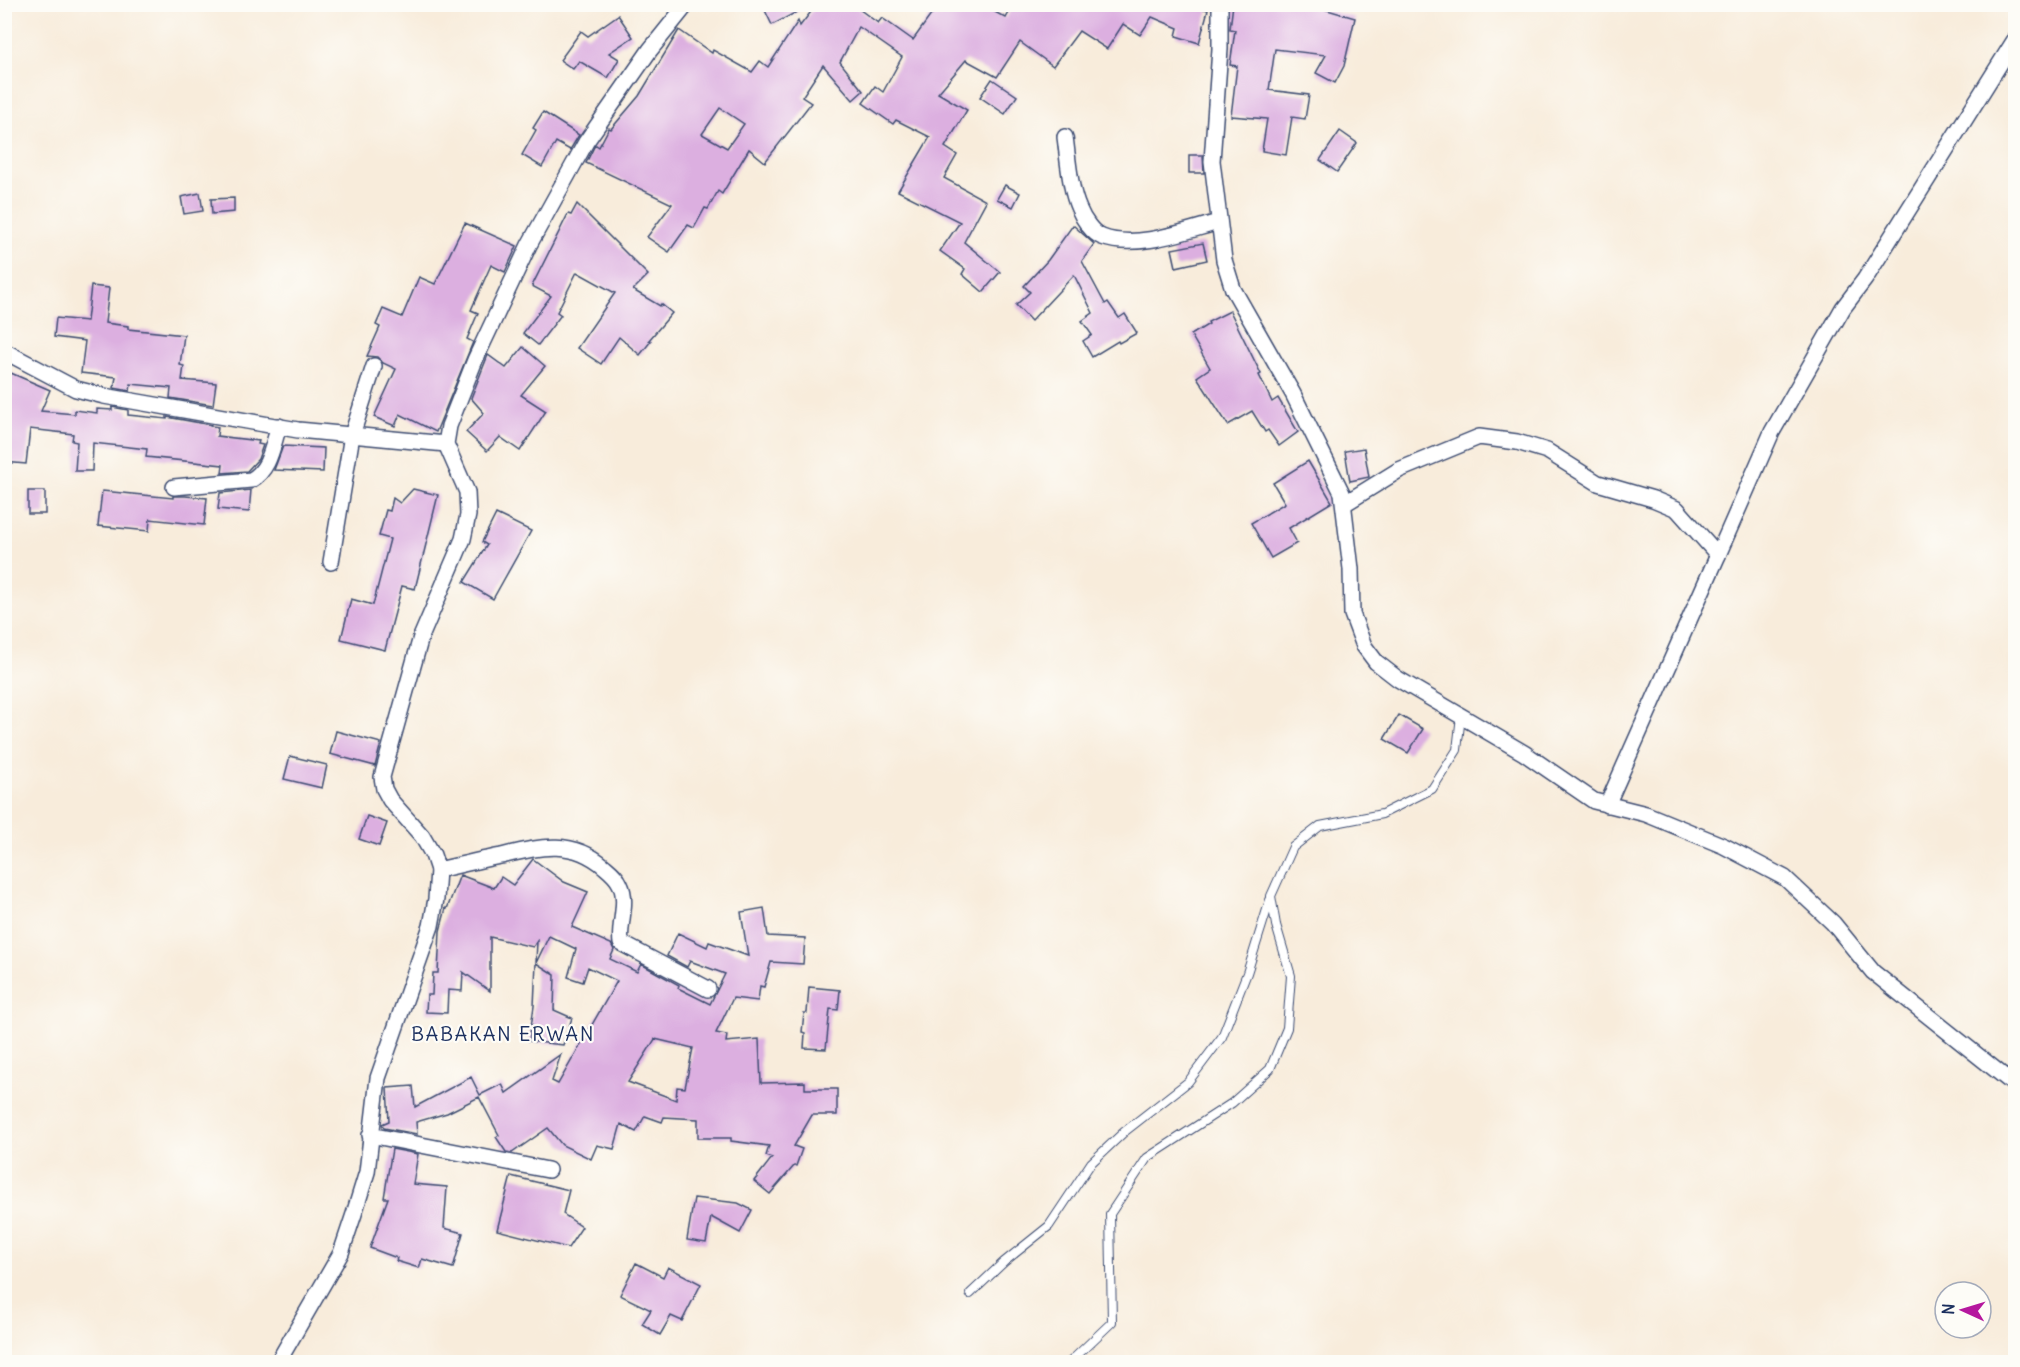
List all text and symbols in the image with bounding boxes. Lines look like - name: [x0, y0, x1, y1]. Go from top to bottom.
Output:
- district label: BABAKAN ERWAN: [411, 1021, 595, 1046]
- north arrow: [1933, 1280, 1993, 1340]
- text: N: [1938, 1303, 1958, 1315]

